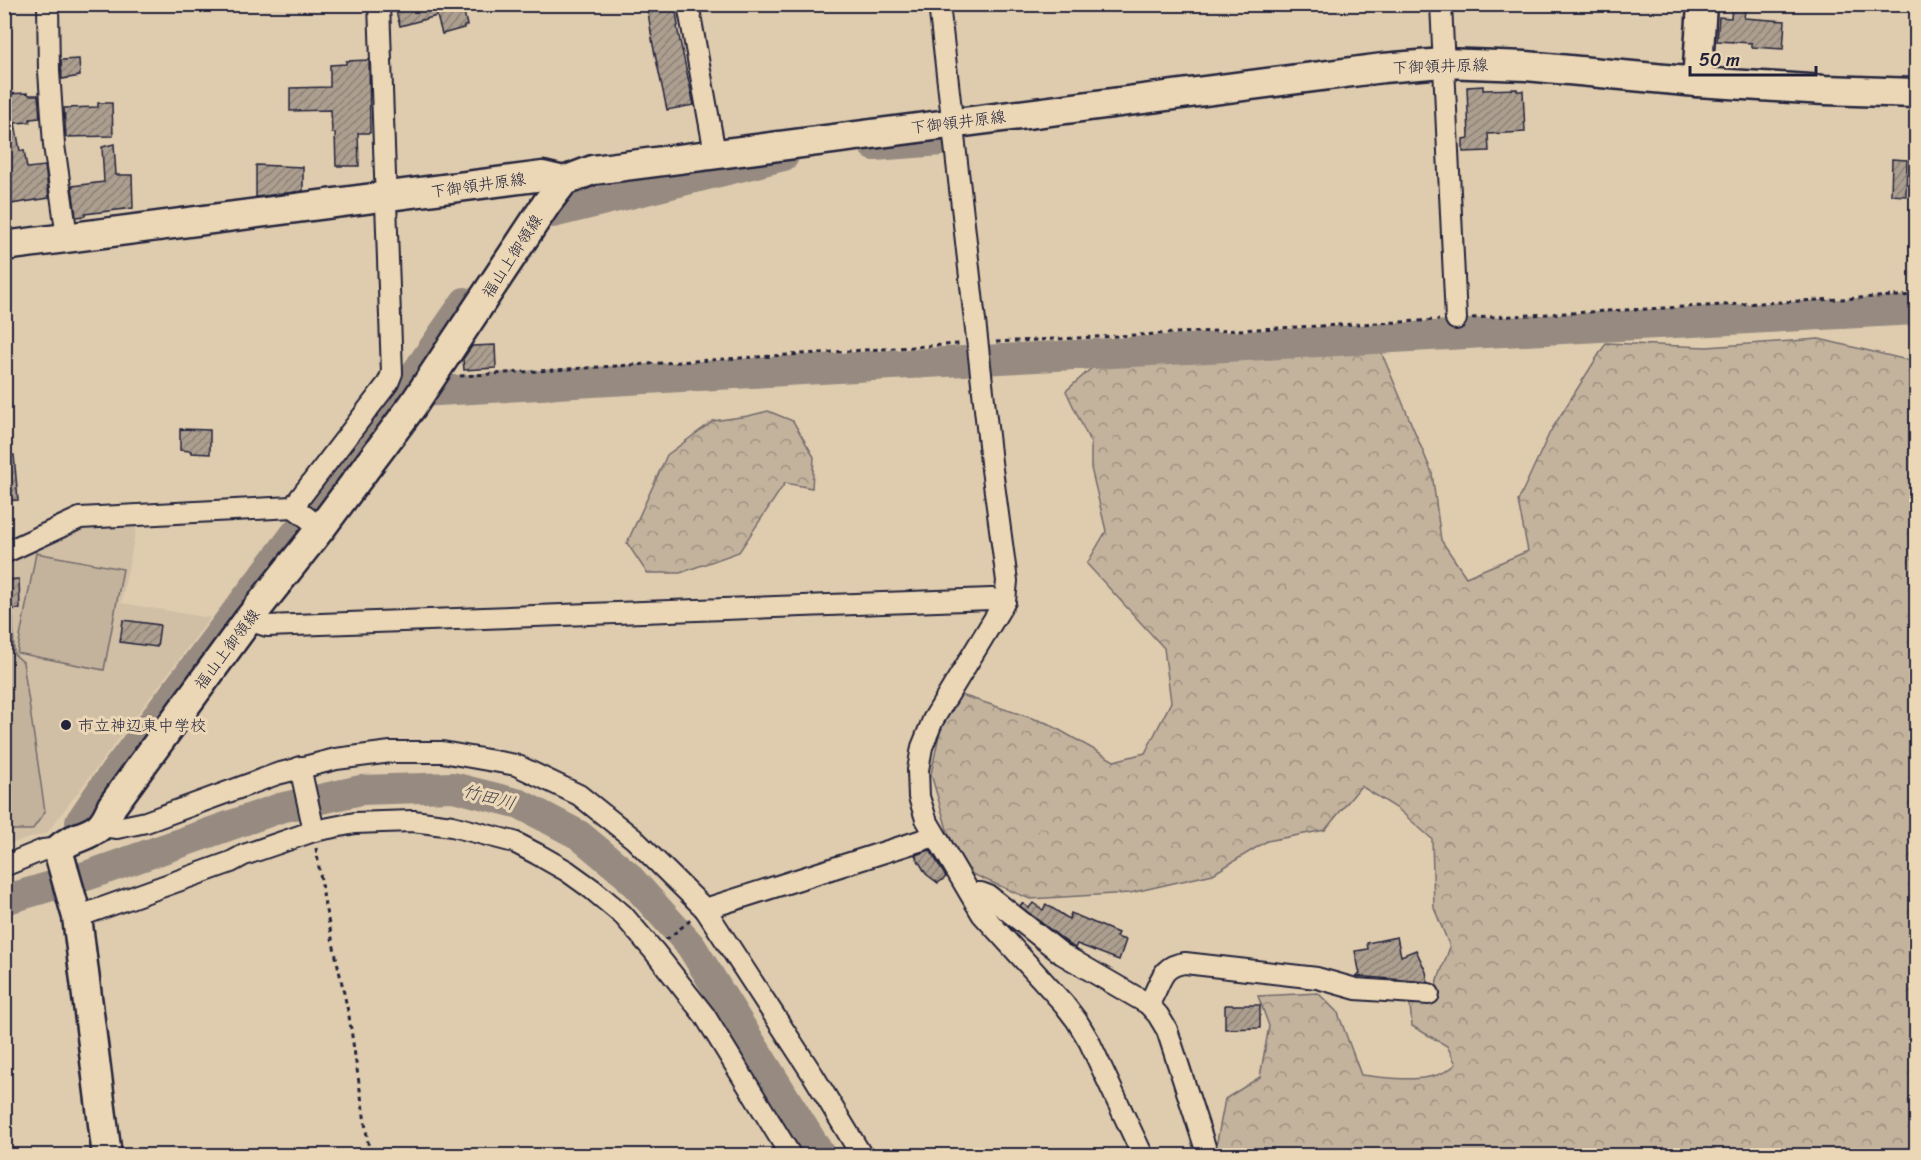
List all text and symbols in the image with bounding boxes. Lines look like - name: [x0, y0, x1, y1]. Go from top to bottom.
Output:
- scale bar: [1690, 39, 1816, 77]
- text: 50 m: [1699, 44, 1740, 76]
- street label: 下御領井原線: [1392, 50, 1488, 82]
- street label: 下御領井原線: [909, 102, 1007, 142]
- street label: 下御領井原線: [428, 164, 528, 206]
- street label: 福山上御領線: [474, 208, 550, 304]
- street label: 福山上御領線: [187, 602, 267, 696]
- place label: 市立神辺東中学校: [78, 711, 206, 740]
- marker: 市立神辺東中学校: [59, 718, 73, 732]
- water label: 竹田川: [459, 775, 519, 819]

